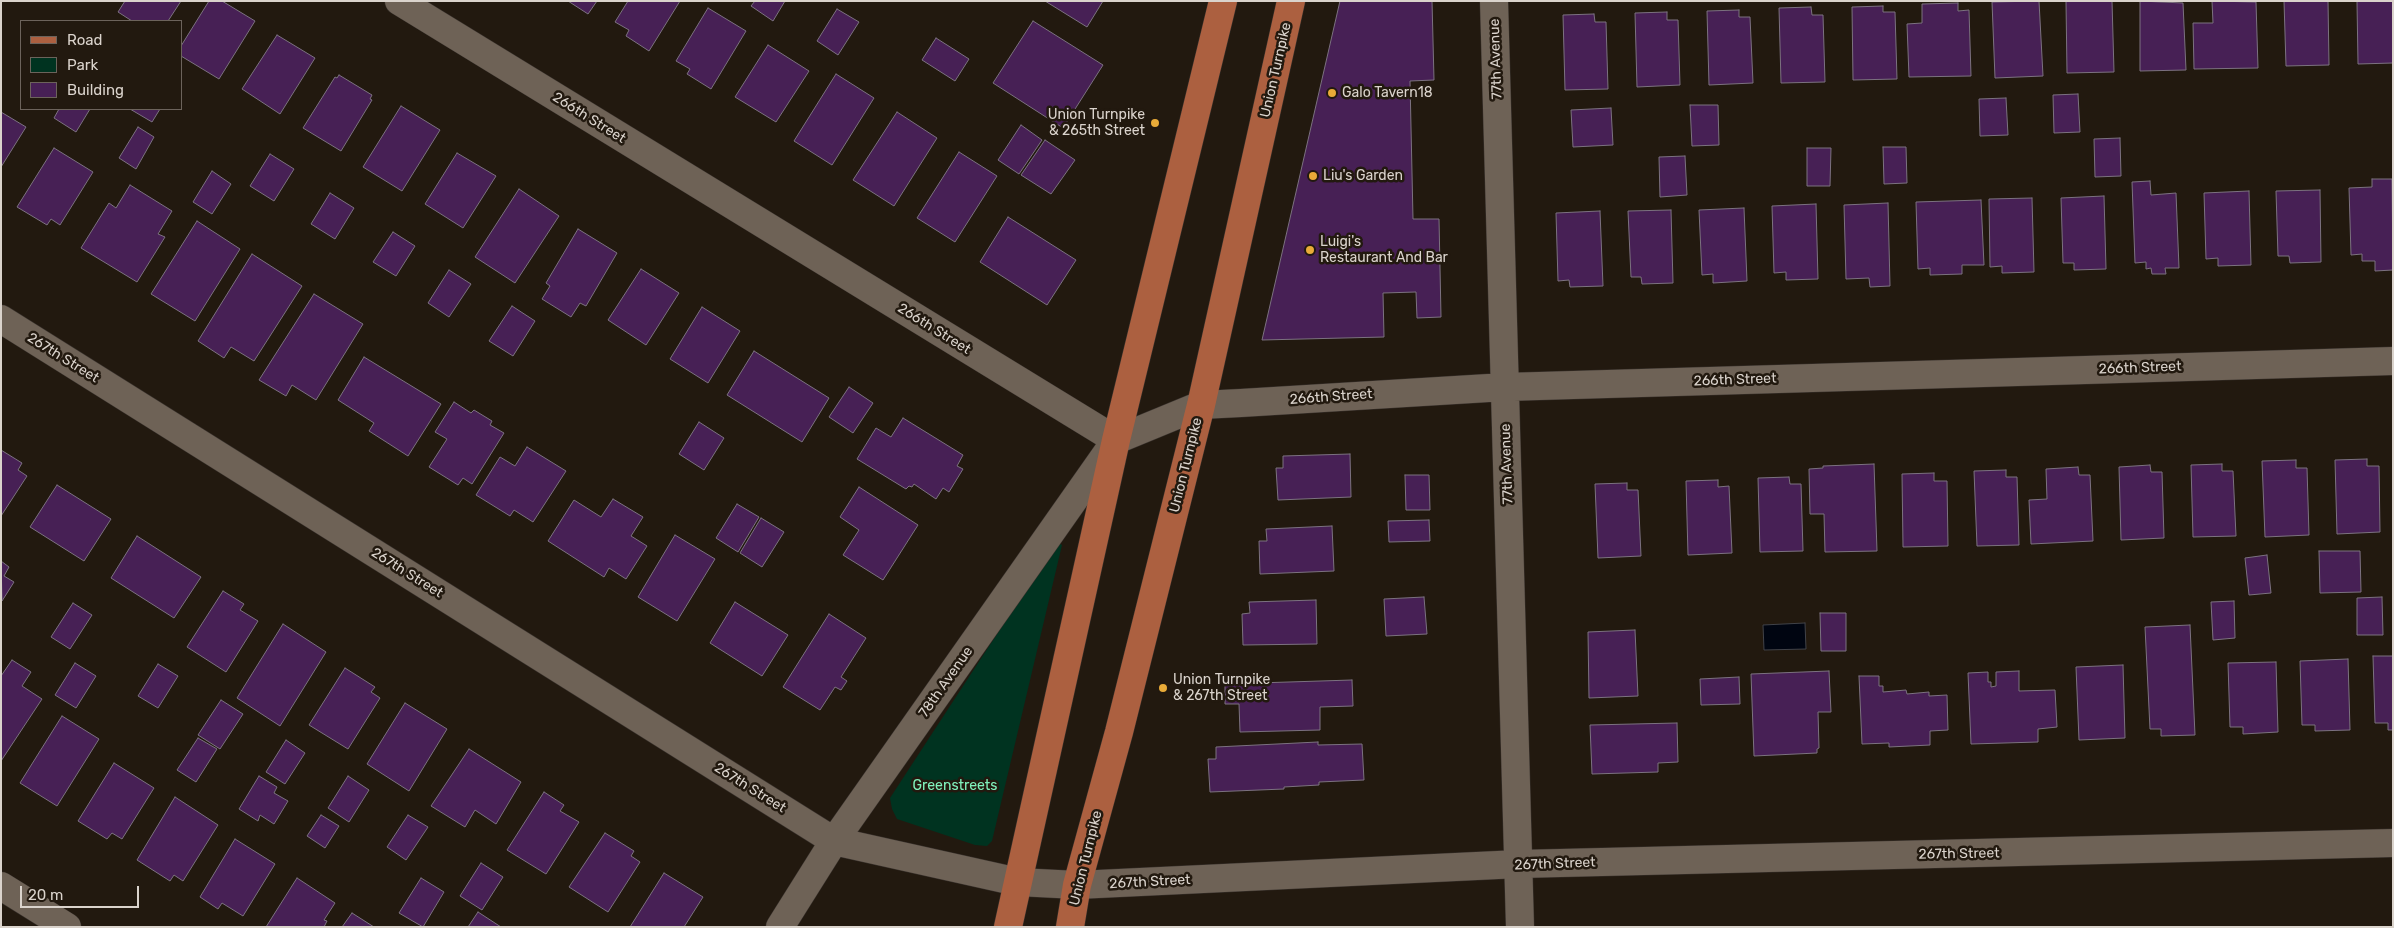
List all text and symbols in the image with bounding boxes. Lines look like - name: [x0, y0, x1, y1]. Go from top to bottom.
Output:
- street label: 77th Avenue: [1486, 18, 1506, 100]
- legend: [20, 20, 182, 110]
- street label: Union Turnpike: [1257, 21, 1295, 119]
- text: Road: [67, 31, 103, 49]
- text: Park: [67, 56, 98, 74]
- text: Building: [67, 81, 124, 99]
- place label: Galo Tavern18: [1342, 85, 1433, 101]
- marker: Galo Tavern18: [1326, 87, 1338, 99]
- street label: 266th Street: [549, 89, 629, 147]
- place label: Union Turnpike & 265th Street: [1048, 107, 1145, 140]
- marker: Union Turnpike & 265th Street: [1149, 117, 1161, 129]
- place label: Liu's Garden: [1323, 168, 1403, 184]
- marker: Liu's Garden: [1307, 170, 1319, 182]
- place label: Luigi's Restaurant And Bar: [1320, 234, 1448, 266]
- marker: Luigi's Restaurant And Bar: [1304, 244, 1316, 256]
- street label: 266th Street: [894, 300, 974, 358]
- street label: 267th Street: [24, 329, 102, 387]
- street label: 266th Street: [2098, 358, 2182, 378]
- street label: 266th Street: [1693, 370, 1777, 390]
- street label: 266th Street: [1289, 386, 1373, 408]
- street label: Union Turnpike: [1166, 416, 1206, 514]
- street label: 77th Avenue: [1497, 423, 1517, 505]
- street label: 267th Street: [368, 544, 446, 602]
- street label: 78th Avenue: [915, 643, 977, 721]
- place label: Union Turnpike & 267th Street: [1173, 672, 1270, 704]
- marker: Union Turnpike & 267th Street: [1157, 682, 1169, 694]
- street label: 267th Street: [711, 759, 789, 817]
- park label: Greenstreets: [913, 778, 997, 794]
- street label: Union Turnpike: [1066, 809, 1106, 907]
- street label: 267th Street: [1918, 845, 2000, 863]
- street label: 267th Street: [1514, 854, 1596, 874]
- street label: 267th Street: [1109, 871, 1191, 893]
- scale bar: [22, 876, 141, 908]
- text: 20 m: [28, 886, 63, 904]

